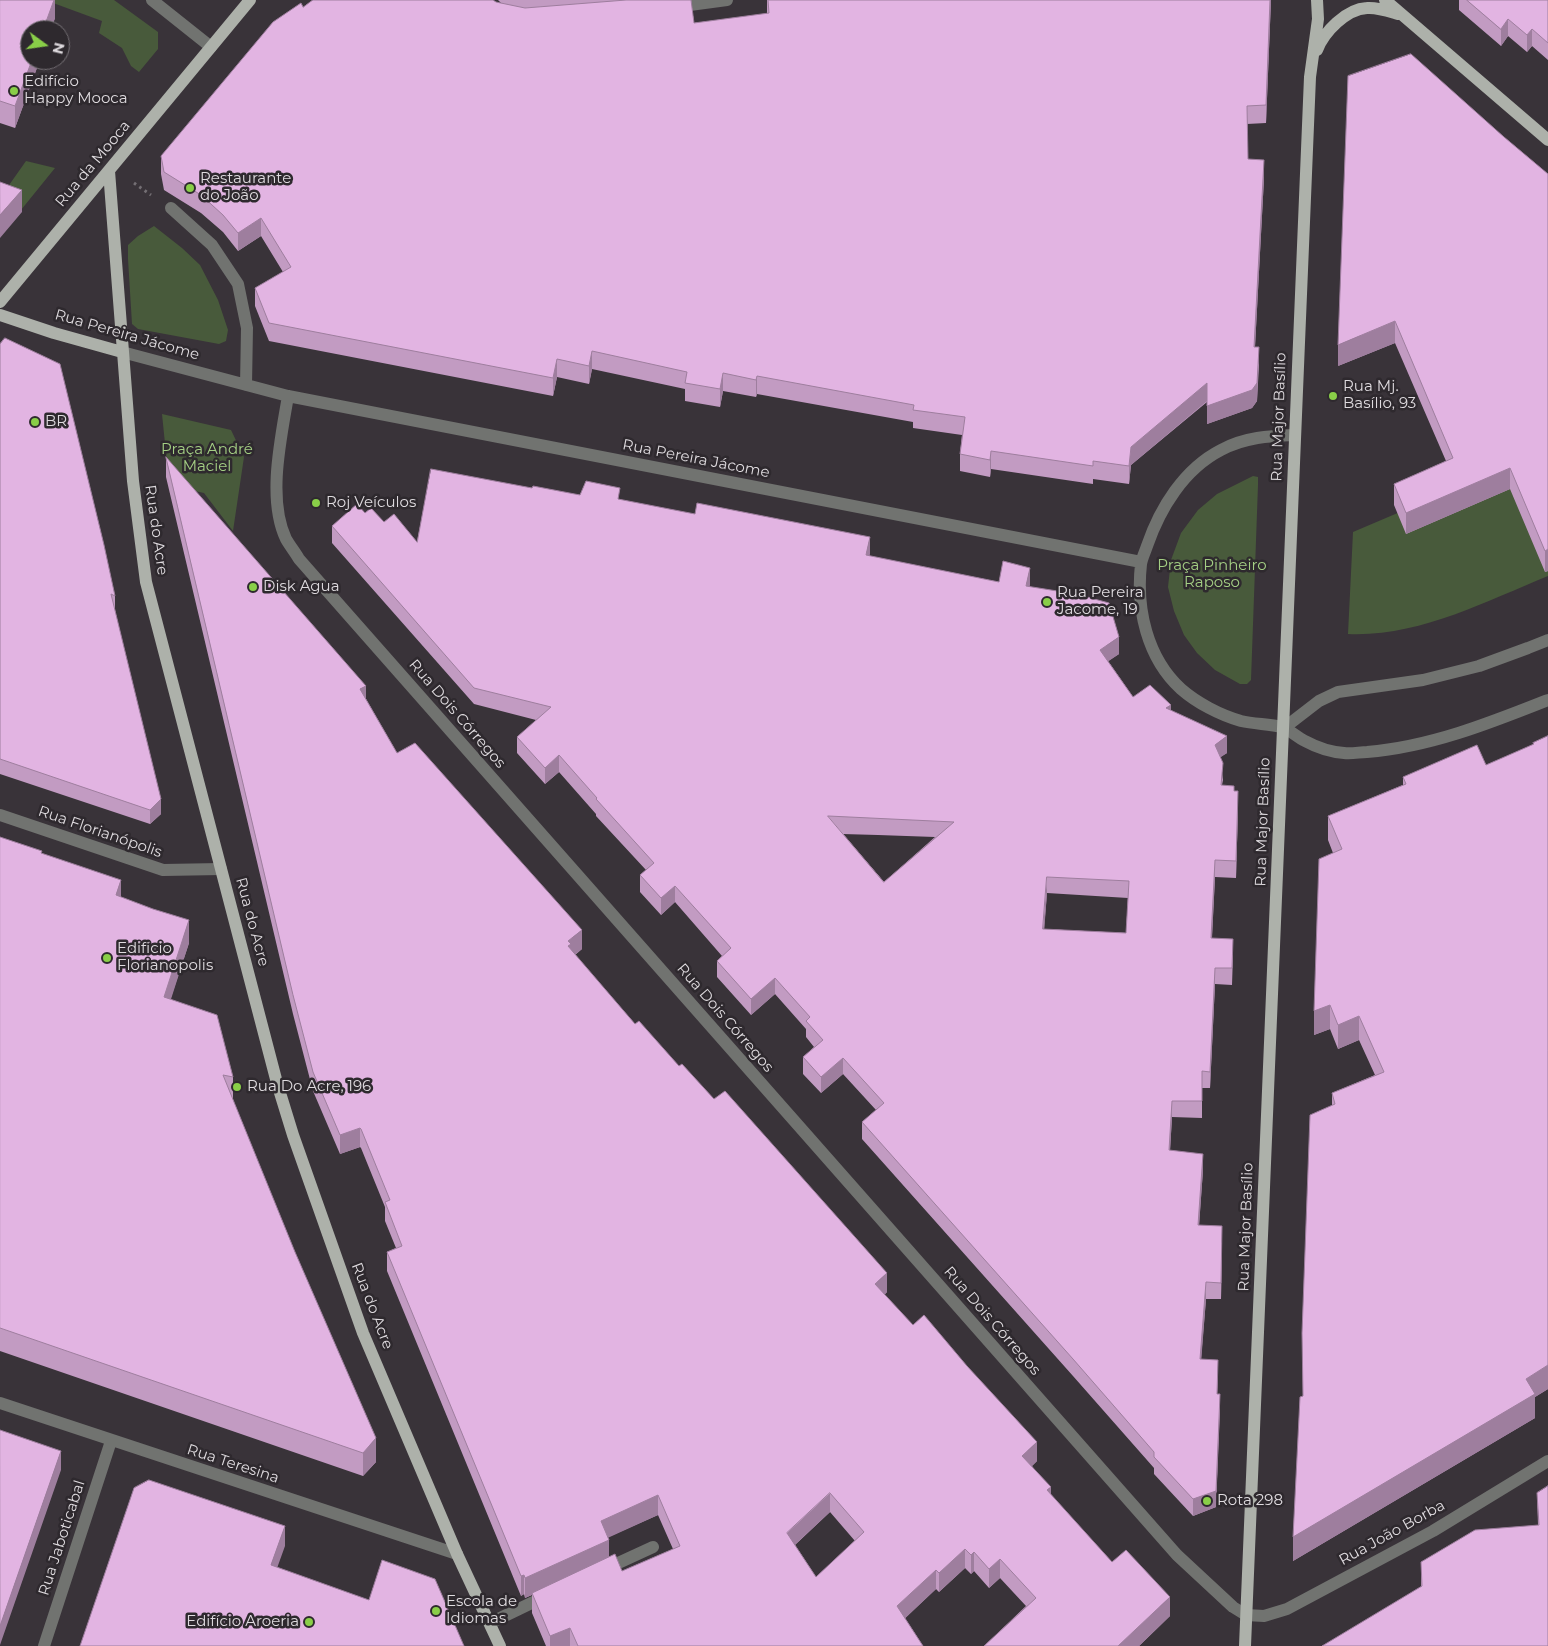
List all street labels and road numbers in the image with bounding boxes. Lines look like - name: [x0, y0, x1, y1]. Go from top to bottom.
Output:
- street label: Rua da Mooca: [52, 117, 134, 211]
- street label: Rua Pereira Jácome: [53, 306, 201, 364]
- street label: Rua Major Basílio: [1268, 352, 1290, 482]
- street label: Rua Pereira Jácome: [621, 436, 771, 482]
- street label: Rua do Acre: [141, 484, 171, 576]
- street label: Rua Dois Córregos: [405, 656, 509, 772]
- street label: Rua Major Basílio: [1252, 757, 1274, 887]
- street label: Rua Florianópolis: [36, 802, 164, 862]
- street label: Rua do Acre: [232, 876, 272, 968]
- street label: Rua Dois Córregos: [673, 960, 777, 1076]
- street label: Rua Major Basílio: [1235, 1162, 1257, 1292]
- street label: Rua do Acre: [347, 1260, 397, 1352]
- street label: Rua Dois Córregos: [940, 1263, 1044, 1379]
- street label: Rua Teresina: [185, 1441, 281, 1487]
- street label: Rua Jaboticabal: [35, 1478, 89, 1598]
- street label: Rua João Borba: [1336, 1496, 1448, 1570]

